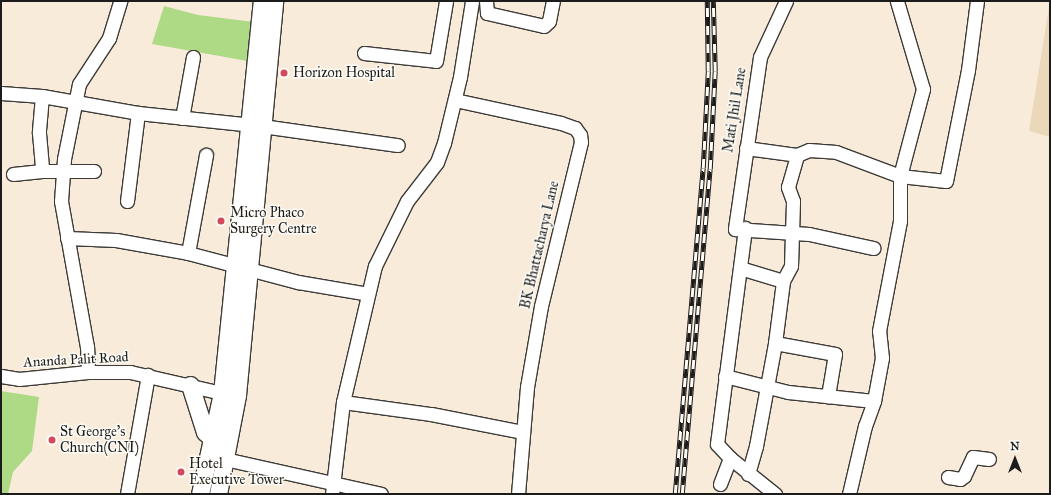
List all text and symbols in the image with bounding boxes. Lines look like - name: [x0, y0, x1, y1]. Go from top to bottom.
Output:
- place label: Horizon Hospital: [293, 65, 395, 81]
- street label: Mati Jhil Lane: [720, 66, 750, 154]
- marker: Horizon Hospital: [278, 67, 290, 79]
- street label: BK Bhattacharya Lane: [517, 179, 563, 311]
- place label: Micro Phaco Surgery Centre: [230, 205, 317, 238]
- marker: Micro Phaco Surgery Centre: [215, 215, 227, 227]
- street label: Ananda Palit Road: [23, 349, 129, 371]
- place label: St George's Church(CNI): [60, 424, 139, 456]
- marker: St George's Church(CNI): [47, 435, 57, 445]
- north arrow: [995, 439, 1035, 479]
- text: N: [1010, 440, 1020, 453]
- place label: Hotel Executive Tower: [189, 456, 284, 488]
- marker: Hotel Executive Tower: [176, 467, 186, 477]

